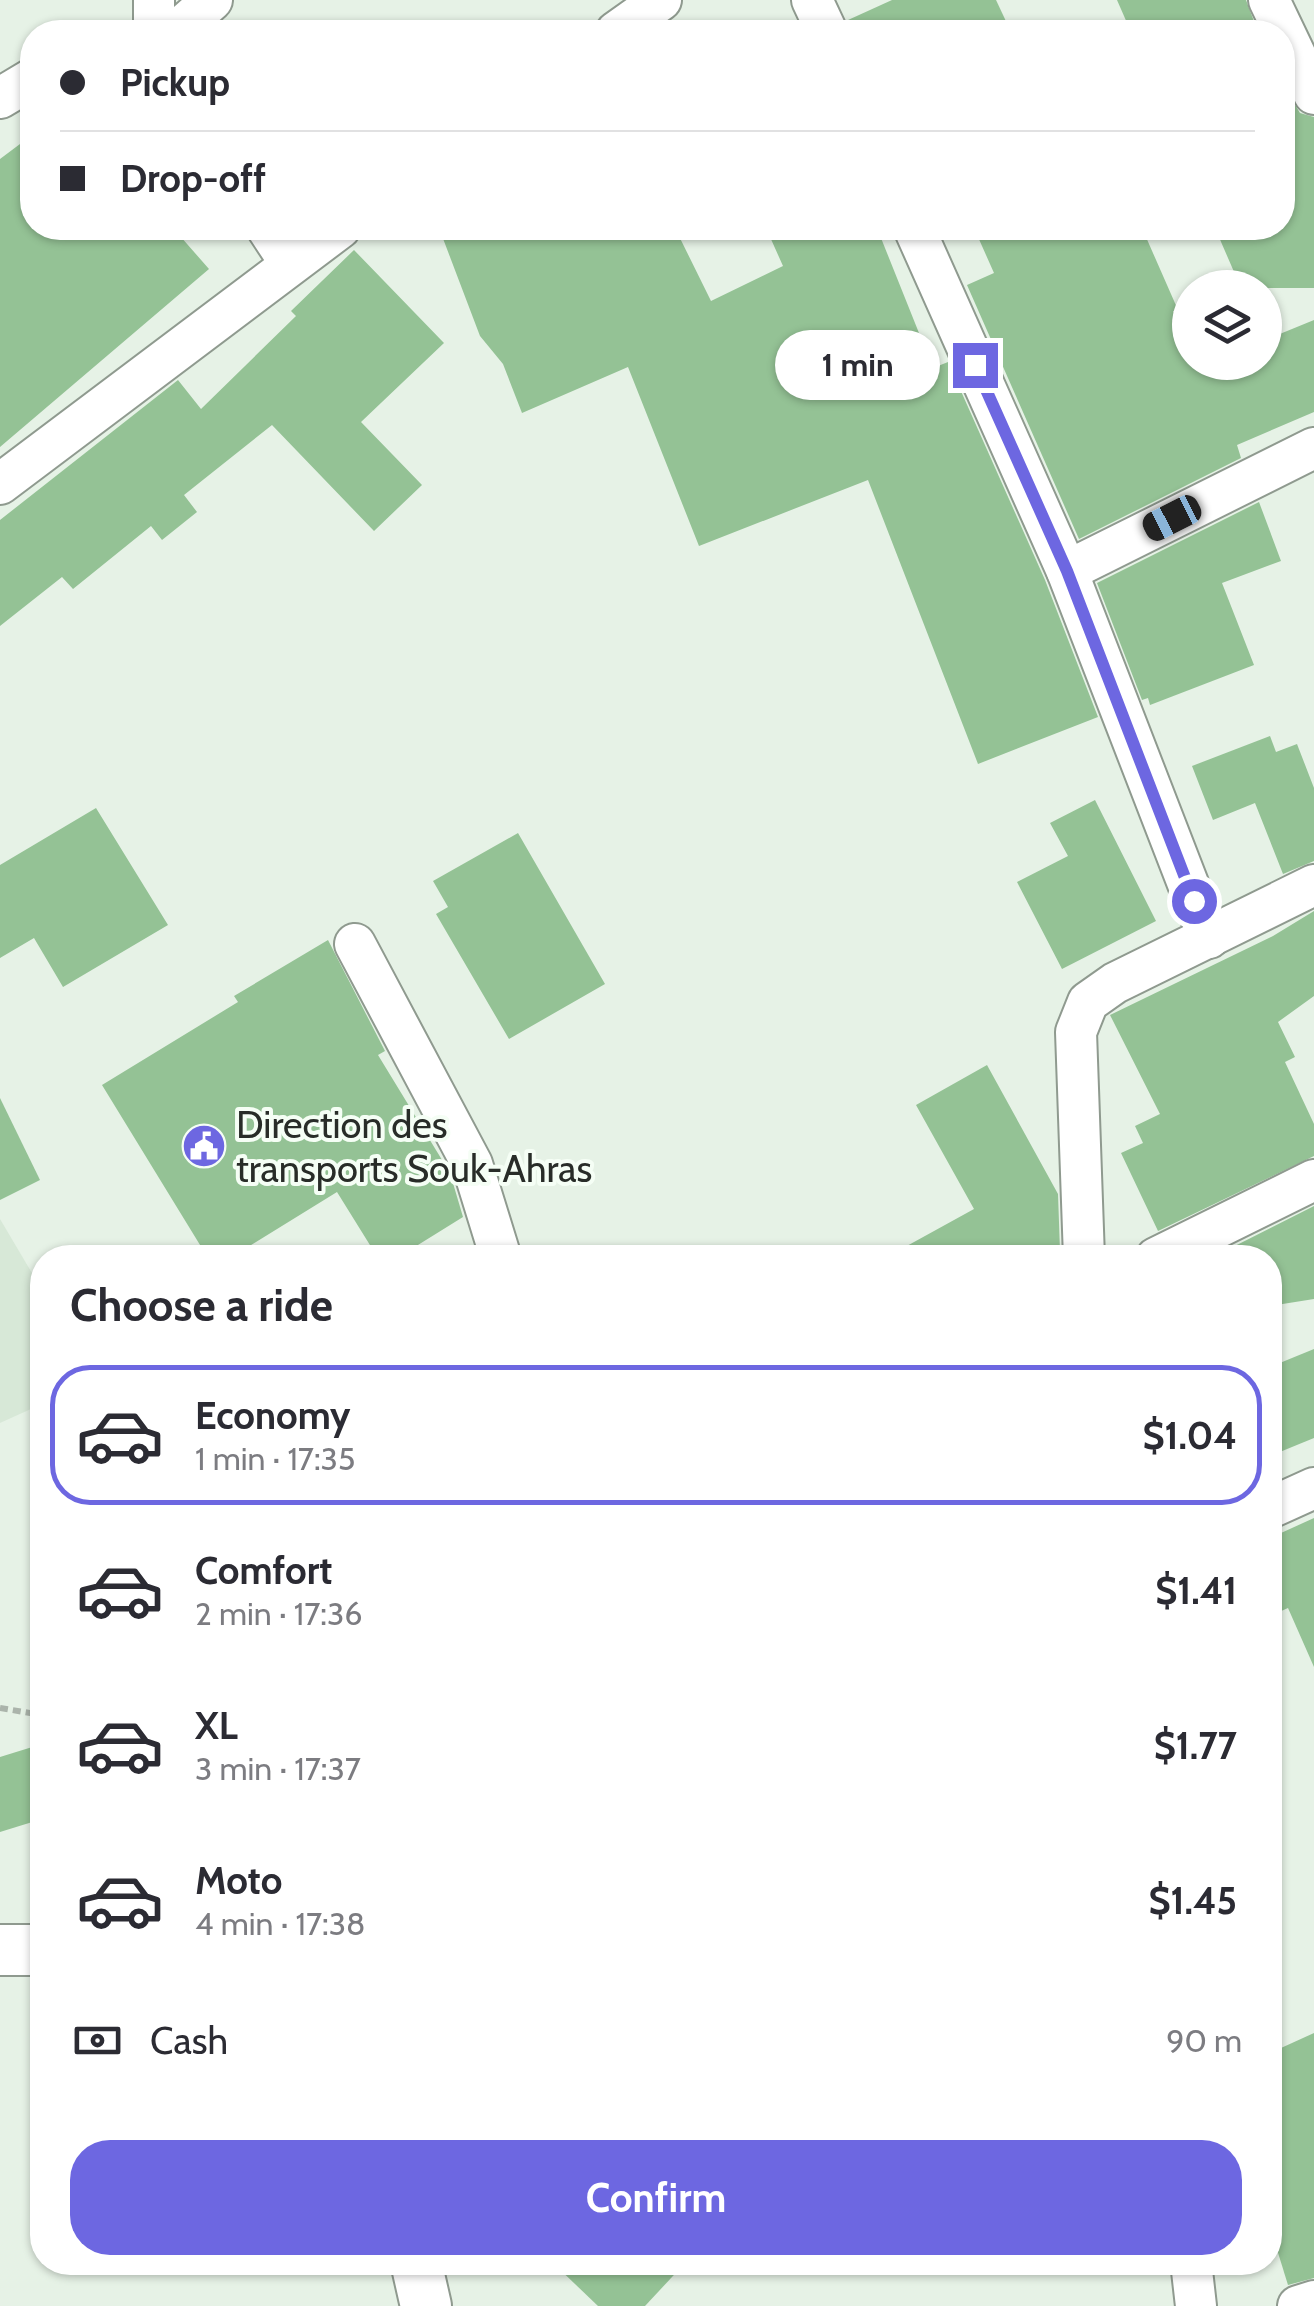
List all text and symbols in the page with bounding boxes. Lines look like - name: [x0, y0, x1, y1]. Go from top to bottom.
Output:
- text: Pickup: [120, 59, 230, 106]
- text: Drop-off: [120, 155, 266, 202]
- map controls: [1172, 270, 1282, 380]
- button: layers: [1172, 270, 1282, 380]
- callout: 1 min: [775, 330, 940, 400]
- route end: [953, 343, 998, 388]
- text: 1 min: [821, 345, 894, 384]
- car: [1138, 491, 1206, 545]
- route start: [1172, 879, 1217, 924]
- place label: Direction des transports Souk-Ahras: [236, 1101, 592, 1192]
- public building icon: Direction des transports Souk-Ahras: [181, 1123, 227, 1169]
- text: Choose a ride: [70, 1278, 333, 1332]
- icon: car: [75, 1390, 165, 1480]
- text: Economy: [195, 1392, 350, 1439]
- text: $1.04: [1142, 1412, 1237, 1459]
- text: 1 min · 17:35: [195, 1439, 355, 1478]
- icon: car: [75, 1545, 165, 1635]
- text: Comfort: [195, 1547, 332, 1594]
- text: $1.41: [1155, 1567, 1237, 1614]
- text: 2 min · 17:36: [195, 1594, 362, 1633]
- icon: car: [75, 1700, 165, 1790]
- text: XL: [195, 1702, 238, 1749]
- text: $1.77: [1154, 1722, 1237, 1769]
- text: 3 min · 17:37: [195, 1749, 361, 1788]
- icon: car: [75, 1855, 165, 1945]
- text: Moto: [195, 1857, 282, 1904]
- text: $1.45: [1148, 1877, 1237, 1924]
- text: 4 min · 17:38: [195, 1904, 365, 1943]
- icon: cash: [70, 2013, 125, 2068]
- text: Cash: [150, 2017, 228, 2064]
- text: 90 m: [1166, 2021, 1242, 2060]
- button: Confirm: [70, 2140, 1242, 2255]

